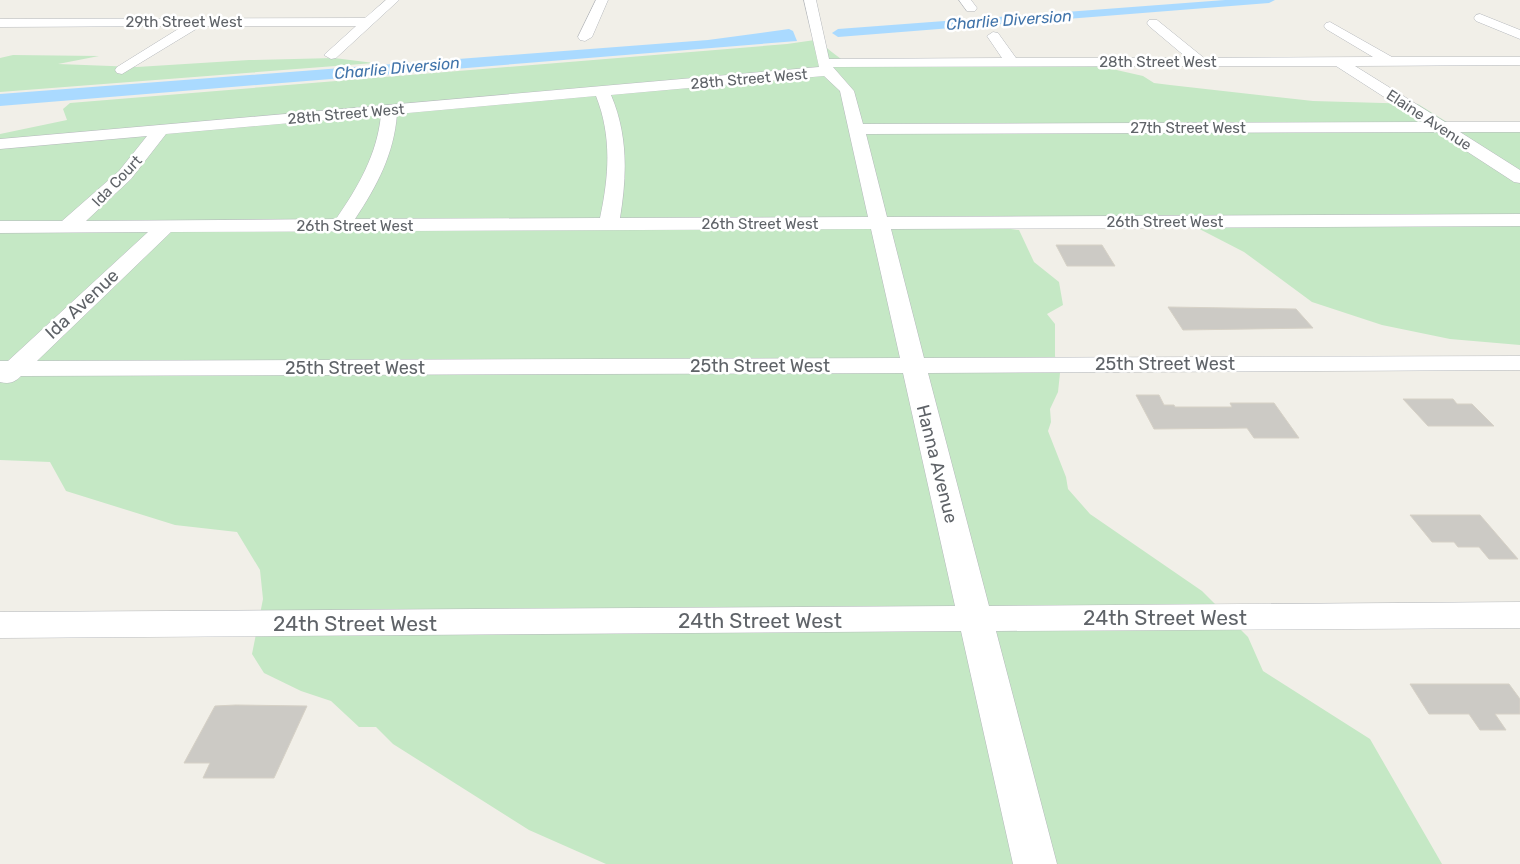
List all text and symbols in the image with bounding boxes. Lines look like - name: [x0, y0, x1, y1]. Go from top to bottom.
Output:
- water label: Charlie Diversion: [945, 6, 1073, 34]
- street label: 29th Street West: [126, 13, 243, 31]
- water label: Charlie Diversion: [333, 53, 461, 83]
- street label: 28th Street West: [1099, 53, 1217, 71]
- street label: 28th Street West: [690, 65, 808, 93]
- street label: Elaine Avenue: [1383, 86, 1475, 154]
- street label: 28th Street West: [287, 100, 405, 128]
- street label: 27th Street West: [1130, 119, 1246, 137]
- street label: Ida Court: [88, 152, 146, 210]
- street label: 26th Street West: [1107, 213, 1224, 231]
- street label: 26th Street West: [702, 215, 819, 233]
- street label: 26th Street West: [297, 217, 414, 235]
- street label: Ida Avenue: [41, 264, 123, 344]
- street label: 25th Street West: [1095, 353, 1235, 375]
- street label: 25th Street West: [690, 355, 830, 377]
- street label: 25th Street West: [285, 357, 425, 379]
- street label: Hanna Avenue: [912, 402, 962, 526]
- street label: 24th Street West: [1083, 605, 1247, 630]
- street label: 24th Street West: [678, 608, 842, 633]
- street label: 24th Street West: [273, 611, 437, 636]

